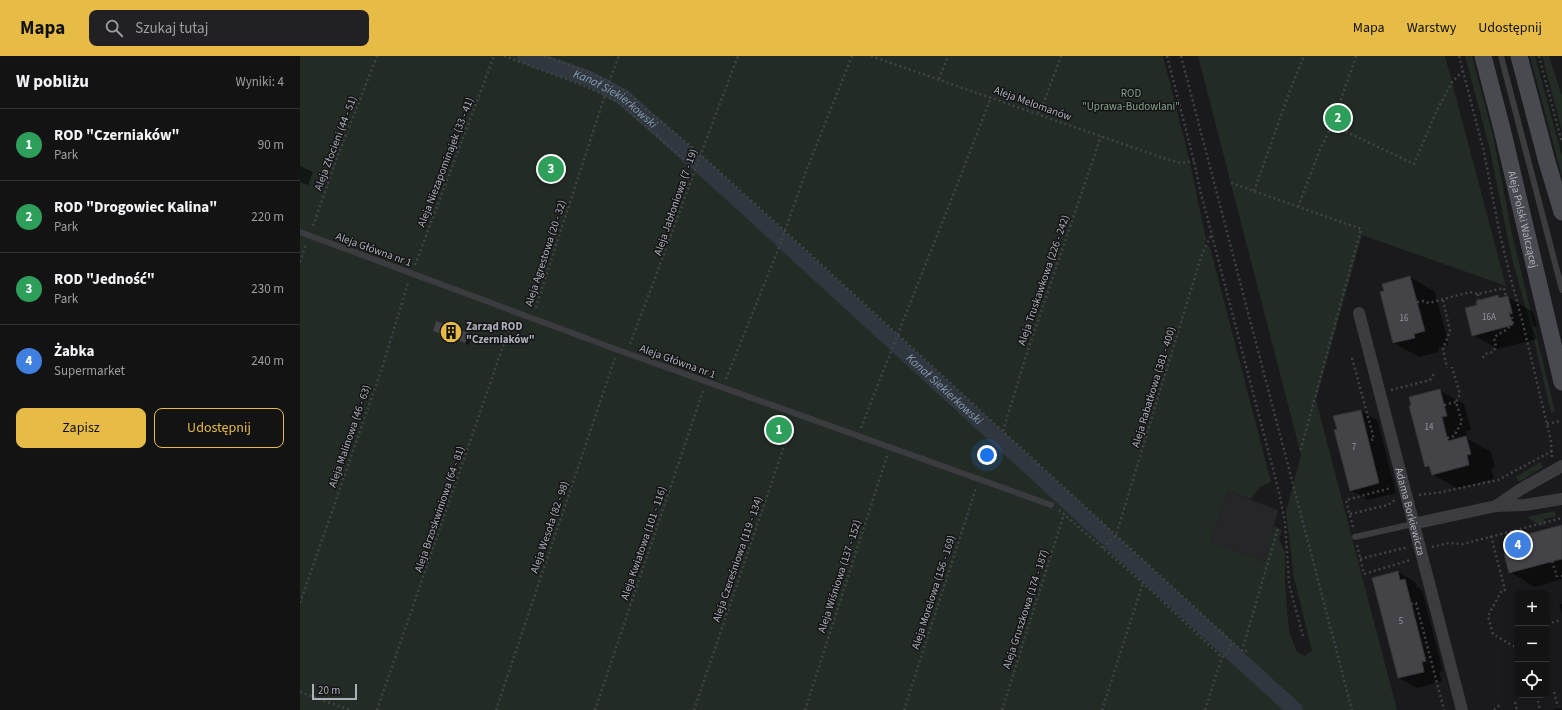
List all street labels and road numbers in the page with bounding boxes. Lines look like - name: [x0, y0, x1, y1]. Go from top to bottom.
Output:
- street label: Aleja Melomanów: [992, 82, 1074, 124]
- street label: Aleja Złocieni (44 - 51): [310, 94, 360, 193]
- street label: Aleja Niezapominajek (33 - 41): [414, 95, 477, 229]
- street label: Aleja Jabłoniowa (7 - 19): [650, 147, 701, 258]
- street label: Aleja Polski Walczącej: [1504, 169, 1542, 269]
- street label: Aleja Agrestowa (20 - 32): [521, 198, 570, 308]
- street label: Aleja Truskawkowa (226 - 242): [1014, 213, 1073, 348]
- street label: Aleja Główna nr 1: [334, 229, 414, 270]
- street label: Aleja Rabatkowa (381 - 400): [1128, 325, 1179, 449]
- street label: Aleja Główna nr 1: [638, 341, 718, 382]
- street label: Aleja Malinowa (46 - 63): [325, 383, 374, 489]
- street label: Aleja Brzoskwiniowa (64 - 81): [411, 444, 468, 574]
- street label: Adama Borkiewicza: [1391, 466, 1429, 557]
- street label: Aleja Wesoła (82 - 98): [527, 479, 572, 575]
- street label: Aleja Kwiatowa (101 - 116): [617, 484, 670, 602]
- street label: Aleja Czereśniowa (119 - 134): [709, 494, 766, 624]
- street label: Aleja Wiśniowa (137 - 152): [814, 518, 865, 635]
- street label: Aleja Morelowa (156 - 169): [908, 533, 959, 651]
- street label: Aleja Gruszkowa (174 - 187): [999, 548, 1052, 671]

